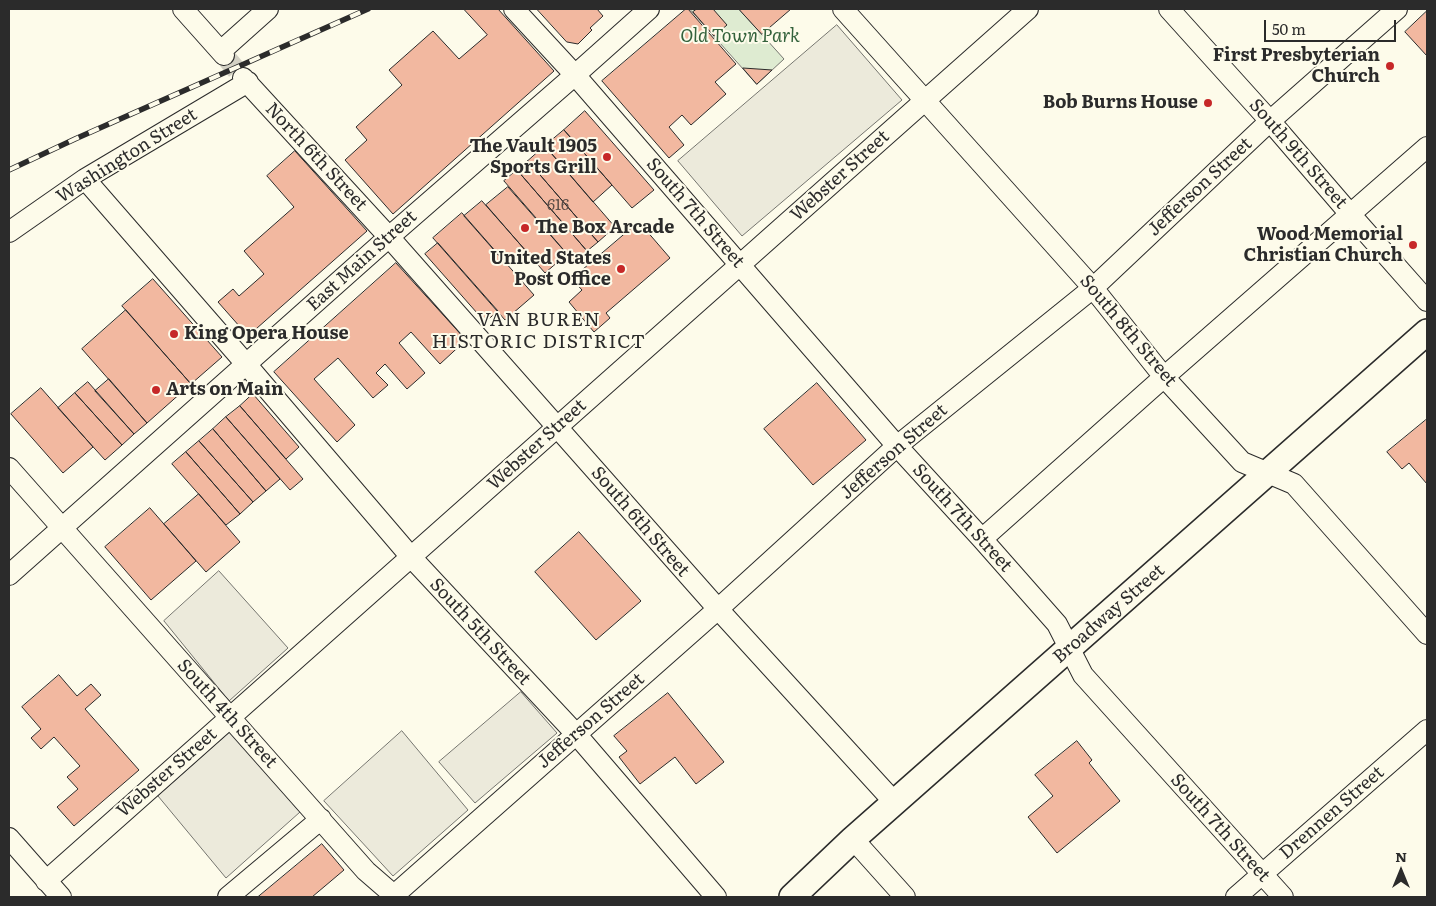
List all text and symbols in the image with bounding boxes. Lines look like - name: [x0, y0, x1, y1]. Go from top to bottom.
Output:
- scale bar: [1266, 10, 1398, 42]
- text: 50 m: [1272, 17, 1306, 40]
- park label: Old Town Park: [680, 26, 800, 48]
- place label: First Presbyterian Church: [1213, 45, 1380, 88]
- marker: First Presbyterian Church: [1384, 60, 1396, 72]
- place label: Bob Burns House: [1043, 92, 1198, 114]
- street label: South 9th Street: [1244, 95, 1352, 213]
- marker: Bob Burns House: [1202, 97, 1214, 109]
- street label: North 6th Street: [260, 99, 372, 215]
- street label: Washington Street: [53, 104, 201, 208]
- street label: Webster Street: [786, 126, 894, 226]
- street label: Jefferson Street: [1143, 133, 1257, 241]
- place label: The Vault 1905 Sports Grill: [469, 136, 597, 178]
- marker: The Vault 1905 Sports Grill: [601, 151, 613, 163]
- street label: South 7th Street: [641, 154, 749, 272]
- house number: 616: [547, 197, 569, 215]
- street label: East Main Street: [303, 206, 421, 316]
- place label: The Box Arcade: [535, 217, 674, 239]
- marker: The Box Arcade: [519, 222, 531, 234]
- place label: Wood Memorial Christian Church: [1244, 224, 1403, 266]
- marker: Wood Memorial Christian Church: [1407, 239, 1419, 251]
- place label: United States Post Office: [490, 248, 611, 290]
- marker: United States Post Office: [615, 263, 627, 275]
- street label: South 8th Street: [1075, 271, 1181, 391]
- district label: VAN BUREN HISTORIC DISTRICT: [430, 309, 648, 353]
- place label: King Opera House: [184, 323, 349, 345]
- marker: King Opera House: [168, 328, 180, 340]
- place label: Arts on Main: [166, 379, 284, 401]
- marker: Arts on Main: [150, 384, 162, 396]
- street label: Webster Street: [483, 395, 591, 495]
- street label: Jefferson Street: [836, 400, 952, 504]
- street label: South 7th Street: [908, 459, 1016, 577]
- street label: South 6th Street: [586, 463, 694, 581]
- street label: Broadway Street: [1049, 560, 1169, 668]
- street label: South 5th Street: [425, 574, 535, 690]
- street label: South 4th Street: [172, 655, 282, 773]
- street label: Jefferson Street: [533, 669, 649, 773]
- street label: Webster Street: [113, 724, 221, 822]
- street label: Drennen Street: [1275, 762, 1389, 864]
- street label: South 7th Street: [1166, 769, 1274, 887]
- north arrow: [1376, 846, 1426, 896]
- text: N: [1395, 846, 1407, 866]

